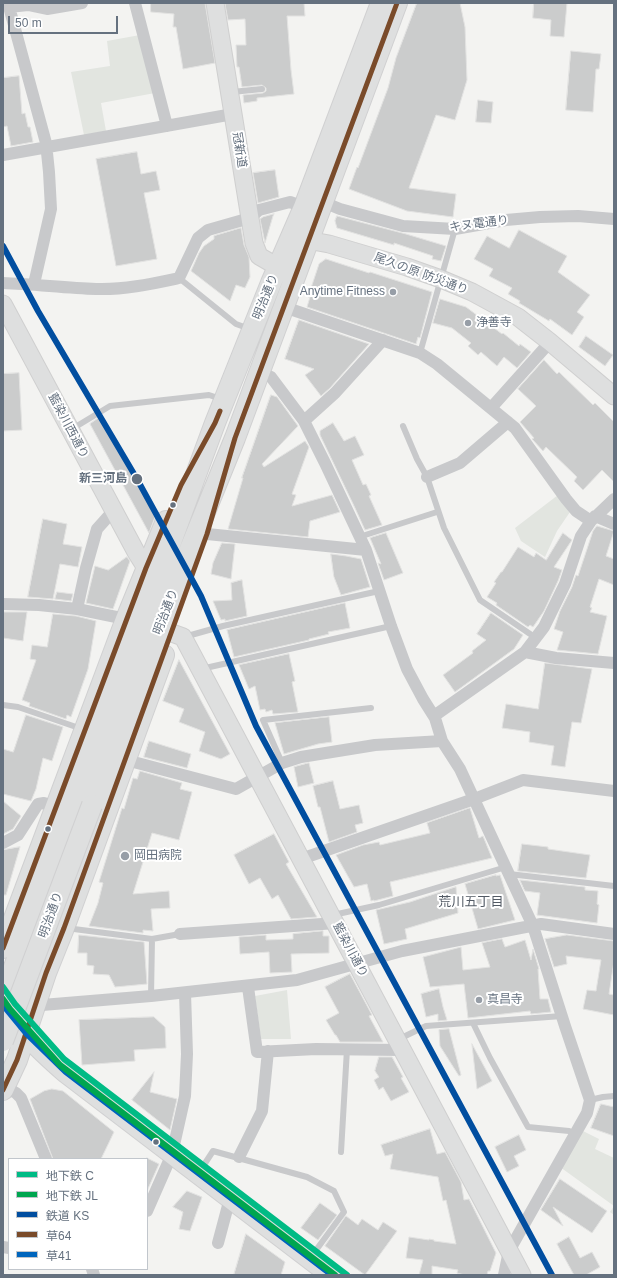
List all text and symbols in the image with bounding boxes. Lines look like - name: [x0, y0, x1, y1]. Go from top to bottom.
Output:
- scale bar: [10, 8, 120, 34]
- text: 50 m: [15, 16, 42, 30]
- street label: 冠新道: [229, 131, 249, 169]
- street label: キヌ電通り: [448, 213, 510, 235]
- street label: 尾久の原 防災通り: [372, 250, 470, 298]
- street label: 明治通り: [250, 272, 282, 322]
- place label: Anytime Fitness: [300, 285, 385, 299]
- marker: Anytime Fitness: [388, 287, 398, 297]
- place label: 浄善寺: [476, 316, 512, 330]
- marker: 浄善寺: [463, 318, 473, 328]
- street label: 藍染川西通り: [45, 391, 91, 461]
- place label: 新三河島: [79, 472, 127, 486]
- marker: 新三河島: [130, 472, 144, 486]
- unlabelled marker: [168, 500, 178, 510]
- street label: 明治通り: [151, 587, 181, 637]
- unlabelled marker: [43, 824, 53, 834]
- place label: 岡田病院: [134, 849, 182, 863]
- marker: 岡田病院: [119, 850, 131, 862]
- street label: 明治通り: [36, 890, 66, 940]
- district label: 荒川五丁目: [439, 894, 503, 910]
- street label: 藍染川通り: [330, 920, 370, 980]
- place label: 真昌寺: [487, 993, 523, 1007]
- marker: 真昌寺: [474, 995, 484, 1005]
- unlabelled marker: [151, 1137, 161, 1147]
- legend: [8, 1158, 148, 1270]
- text: 地下鉄 C: [46, 1169, 94, 1183]
- text: 地下鉄 JL: [46, 1189, 98, 1203]
- text: 鉄道 KS: [46, 1209, 89, 1223]
- text: 草64: [46, 1229, 71, 1243]
- text: 草41: [46, 1249, 71, 1263]

